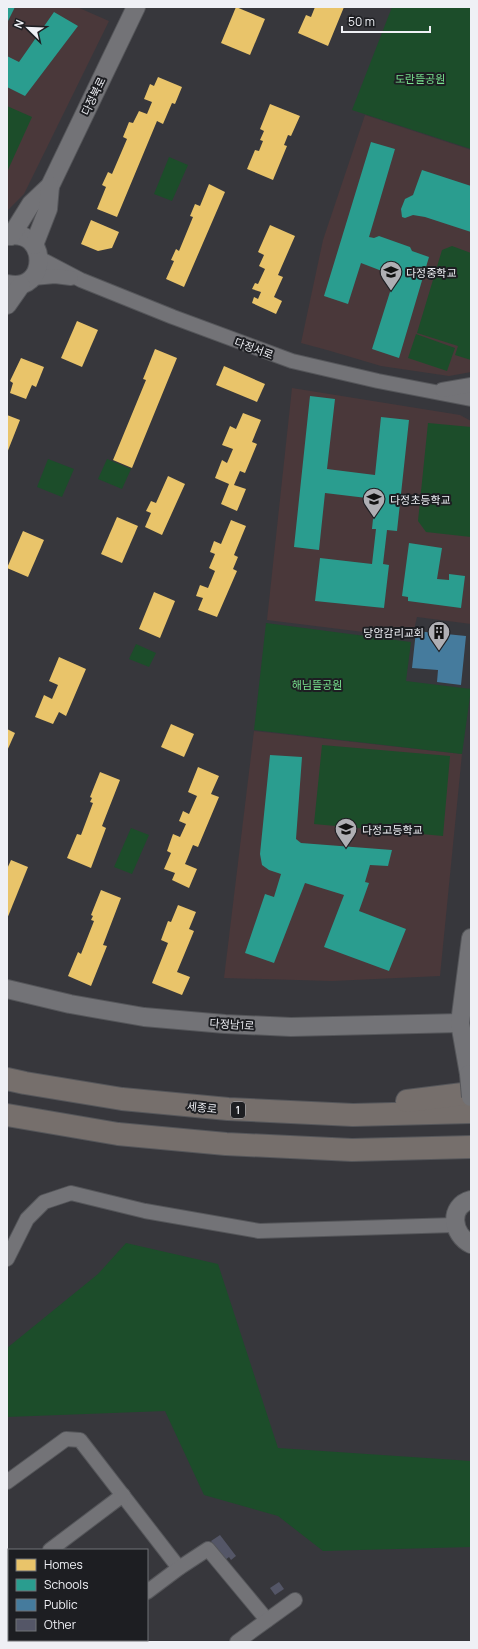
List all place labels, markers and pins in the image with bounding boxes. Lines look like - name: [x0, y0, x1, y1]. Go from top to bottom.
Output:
- school or university icon: 다정중학교: [378, 259, 404, 292]
- place label: 다정중학교: [406, 265, 457, 280]
- school or university icon: 다정초등학교: [361, 486, 387, 519]
- place label: 다정초등학교: [390, 492, 451, 507]
- building icon: 당암감리교회: [426, 619, 452, 652]
- place label: 당암감리교회: [363, 625, 424, 640]
- school or university icon: 다정고등학교: [333, 816, 359, 849]
- place label: 다정고등학교: [362, 822, 423, 837]

